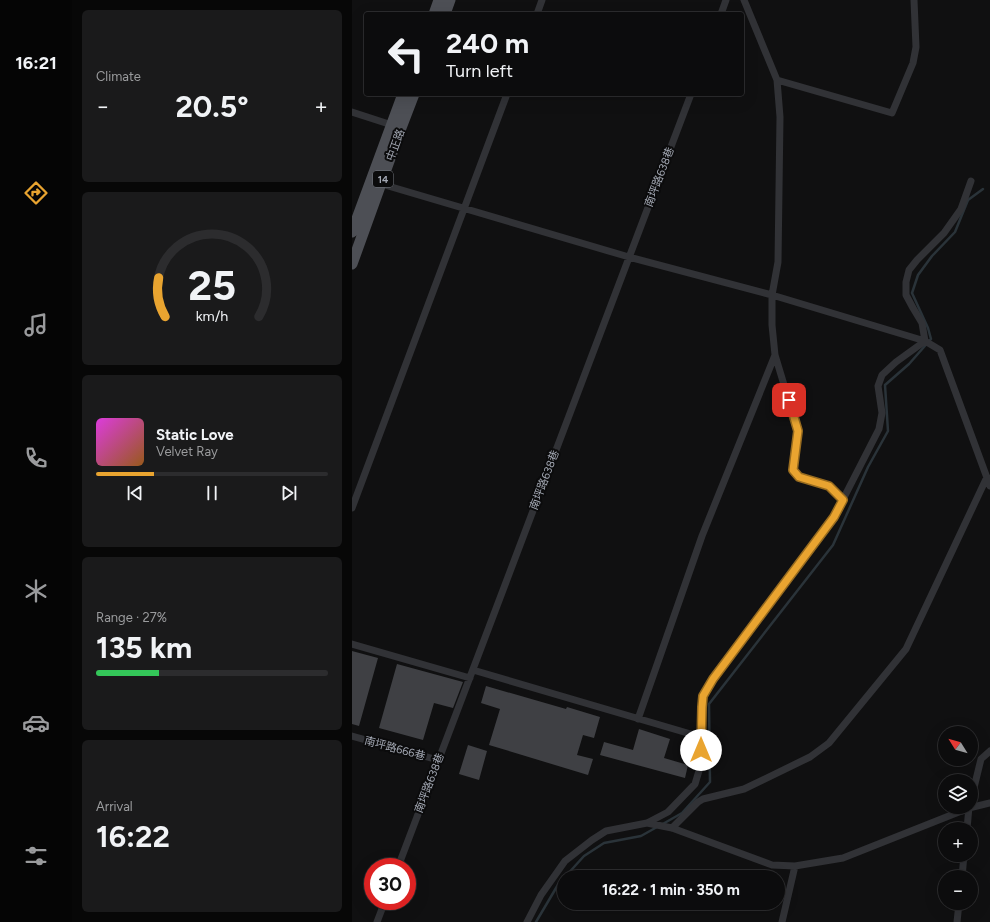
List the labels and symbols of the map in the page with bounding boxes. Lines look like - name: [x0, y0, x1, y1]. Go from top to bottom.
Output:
- street label: 中正路: [384, 127, 407, 163]
- street label: 南坪路638巷: [642, 145, 677, 209]
- road number: 14: [373, 171, 393, 187]
- pin: [772, 383, 806, 417]
- street label: 南坪路638巷: [527, 448, 562, 512]
- north arrow: [938, 726, 978, 766]
- position arrow: [680, 729, 722, 771]
- street label: 南坪路666巷: [363, 734, 427, 763]
- street label: 南坪路638巷: [412, 751, 447, 815]
- speed limit sign: 30: [364, 858, 416, 910]

